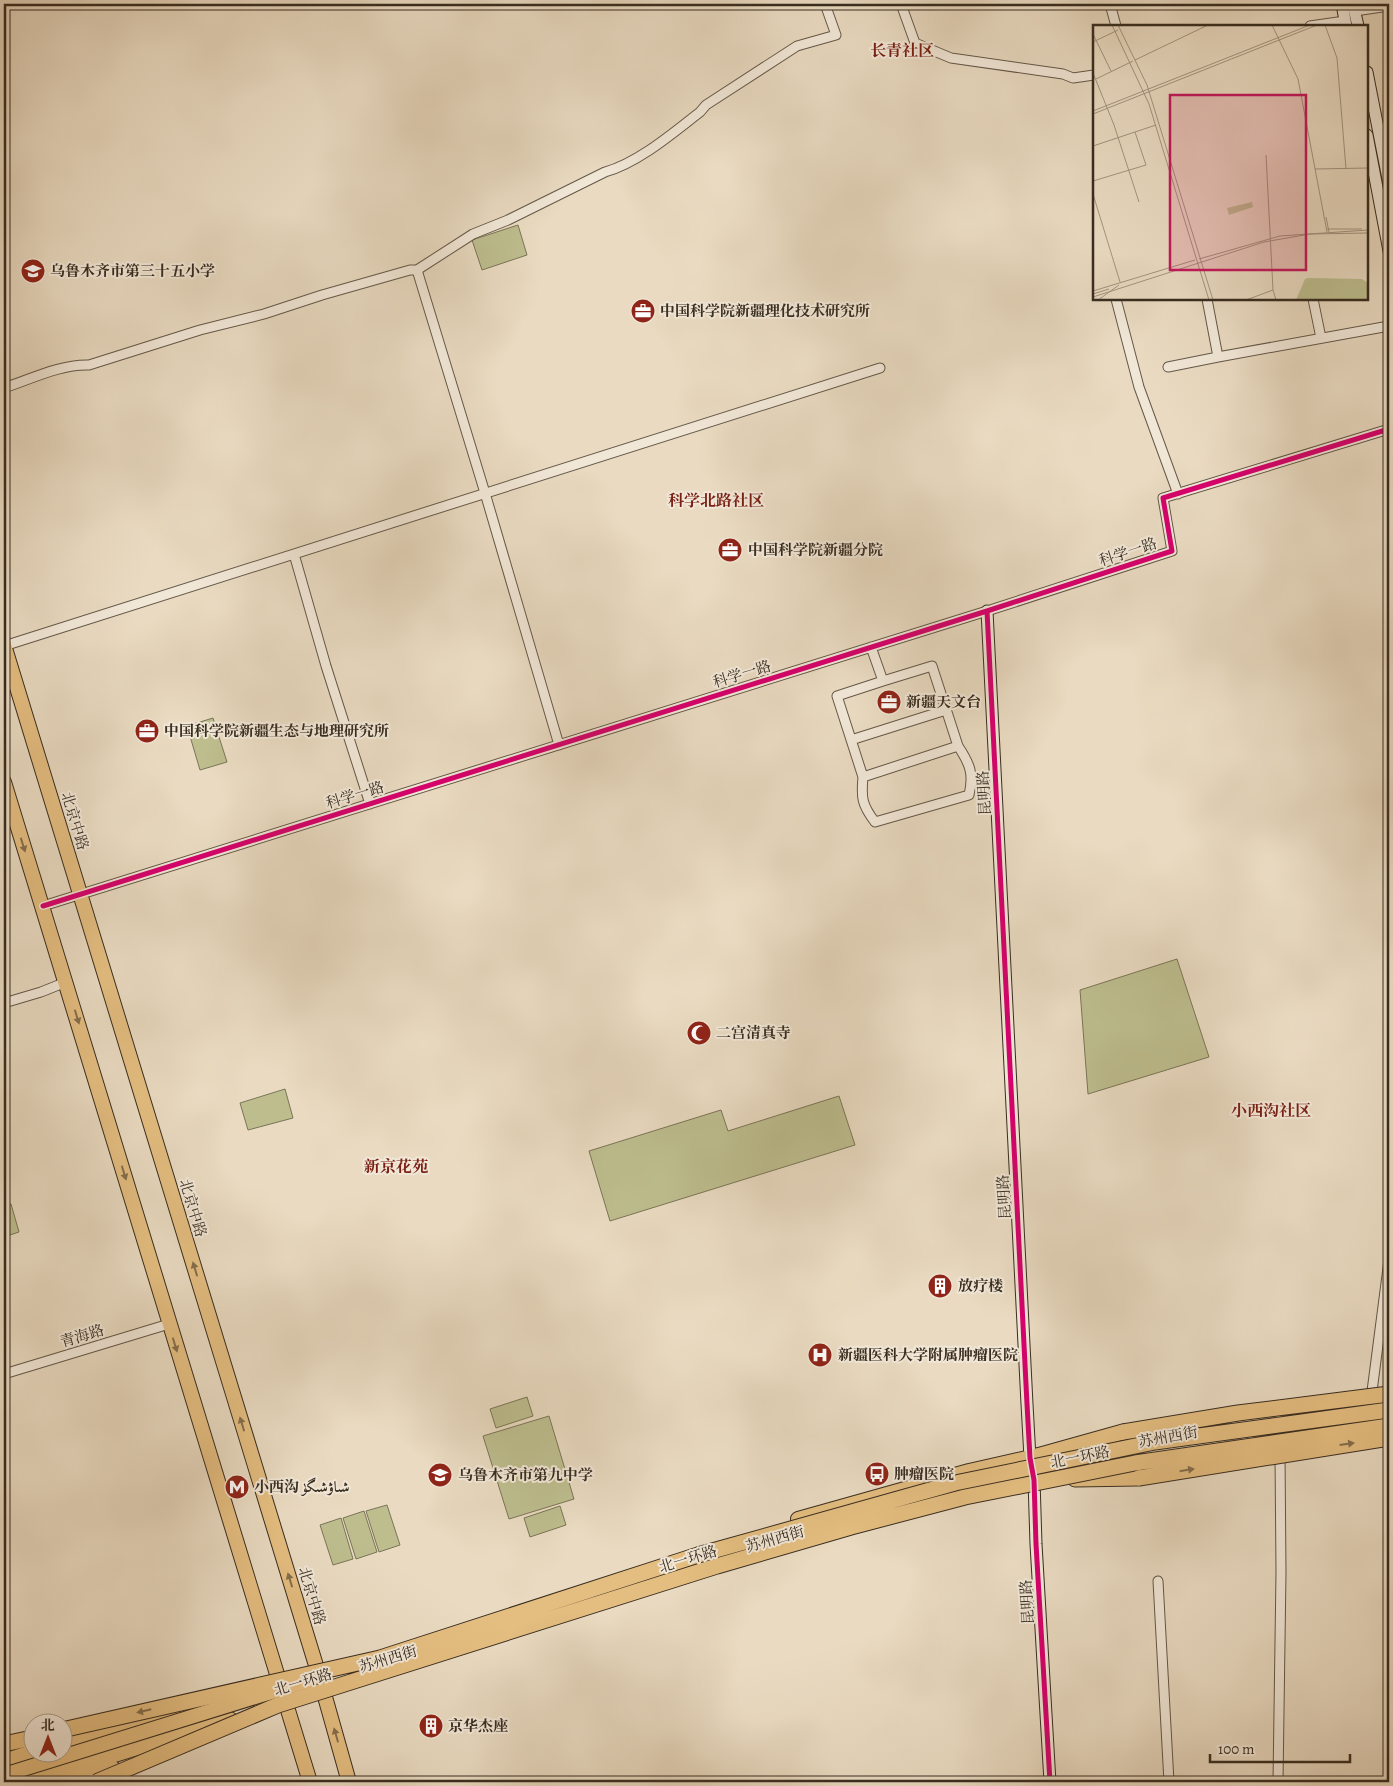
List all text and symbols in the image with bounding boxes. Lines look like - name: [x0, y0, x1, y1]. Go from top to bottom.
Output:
- inset map: [1093, 25, 1368, 300]
- district label: 长青社区: [870, 40, 934, 62]
- school or university icon: 乌鲁木齐市第三十五小学: [20, 258, 46, 284]
- place label: 乌鲁木齐市第三十五小学: [50, 261, 215, 281]
- office icon: 中国科学院新疆理化技术研究所: [630, 298, 656, 324]
- place label: 中国科学院新疆理化技术研究所: [660, 301, 870, 321]
- district label: 科学北路社区: [668, 490, 764, 512]
- street label: 科学一路: [1096, 533, 1160, 571]
- office icon: 中国科学院新疆分院: [717, 537, 743, 563]
- place label: 中国科学院新疆分院: [748, 540, 883, 560]
- street label: 科学一路: [710, 656, 774, 692]
- office icon: 新疆天文台: [876, 689, 902, 715]
- place label: 新疆天文台: [906, 692, 981, 712]
- office icon: 中国科学院新疆生态与地理研究所: [134, 718, 160, 744]
- place label: 中国科学院新疆生态与地理研究所: [164, 721, 389, 741]
- street label: 昆明路: [973, 770, 995, 816]
- street label: 科学一路: [323, 777, 387, 813]
- street label: 北京中路: [57, 789, 93, 853]
- one-way arrow: [20, 838, 28, 853]
- one-way arrow: [73, 1010, 81, 1025]
- mosque icon: 二宫清真寺: [686, 1020, 712, 1046]
- place label: 二宫清真寺: [716, 1023, 791, 1043]
- district label: 小西沟社区: [1231, 1100, 1311, 1122]
- district label: 新京花苑: [364, 1156, 429, 1178]
- one-way arrow: [120, 1165, 128, 1180]
- street label: 昆明路: [993, 1174, 1015, 1220]
- street label: 北京中路: [175, 1176, 211, 1240]
- one-way arrow: [190, 1261, 198, 1276]
- building icon: 放疗楼: [927, 1273, 953, 1299]
- place label: 放疗楼: [958, 1276, 1003, 1296]
- street label: 青海路: [58, 1320, 106, 1352]
- one-way arrow: [172, 1337, 180, 1352]
- hospital icon: 新疆医科大学附属肿瘤医院: [807, 1342, 833, 1368]
- place label: 新疆医科大学附属肿瘤医院: [838, 1345, 1018, 1365]
- one-way arrow: [238, 1417, 246, 1432]
- street label: 苏州西街: [1137, 1422, 1199, 1452]
- one-way arrow: [1340, 1439, 1356, 1447]
- street label: 北一环路: [1049, 1441, 1111, 1473]
- bus stop icon: 肿瘤医院: [864, 1461, 890, 1487]
- school or university icon: 乌鲁木齐市第九中学: [427, 1462, 453, 1488]
- place label: 肿瘤医院: [894, 1464, 954, 1484]
- place label: 乌鲁木齐市第九中学: [458, 1465, 593, 1485]
- one-way arrow: [1180, 1466, 1196, 1474]
- metro station icon: 小西沟 شىاۋشىگۈ: [224, 1474, 250, 1500]
- place label: 小西沟 شىاۋشىگۈ: [254, 1477, 349, 1497]
- street label: 苏州西街: [743, 1521, 807, 1557]
- street label: 北一环路: [656, 1541, 720, 1577]
- street label: 北京中路: [294, 1564, 330, 1628]
- one-way arrow: [286, 1572, 293, 1587]
- street label: 昆明路: [1016, 1579, 1038, 1625]
- street label: 苏州西街: [356, 1641, 420, 1677]
- street label: 北一环路: [271, 1664, 335, 1700]
- one-way arrow: [137, 1707, 152, 1715]
- building icon: 京华杰座: [418, 1713, 444, 1739]
- north arrow: [22, 1714, 72, 1764]
- text: 北: [41, 1716, 55, 1735]
- place label: 京华杰座: [448, 1716, 508, 1736]
- one-way arrow: [331, 1728, 339, 1743]
- scale bar: [1210, 1731, 1350, 1763]
- text: 100 m: [1218, 1739, 1255, 1759]

